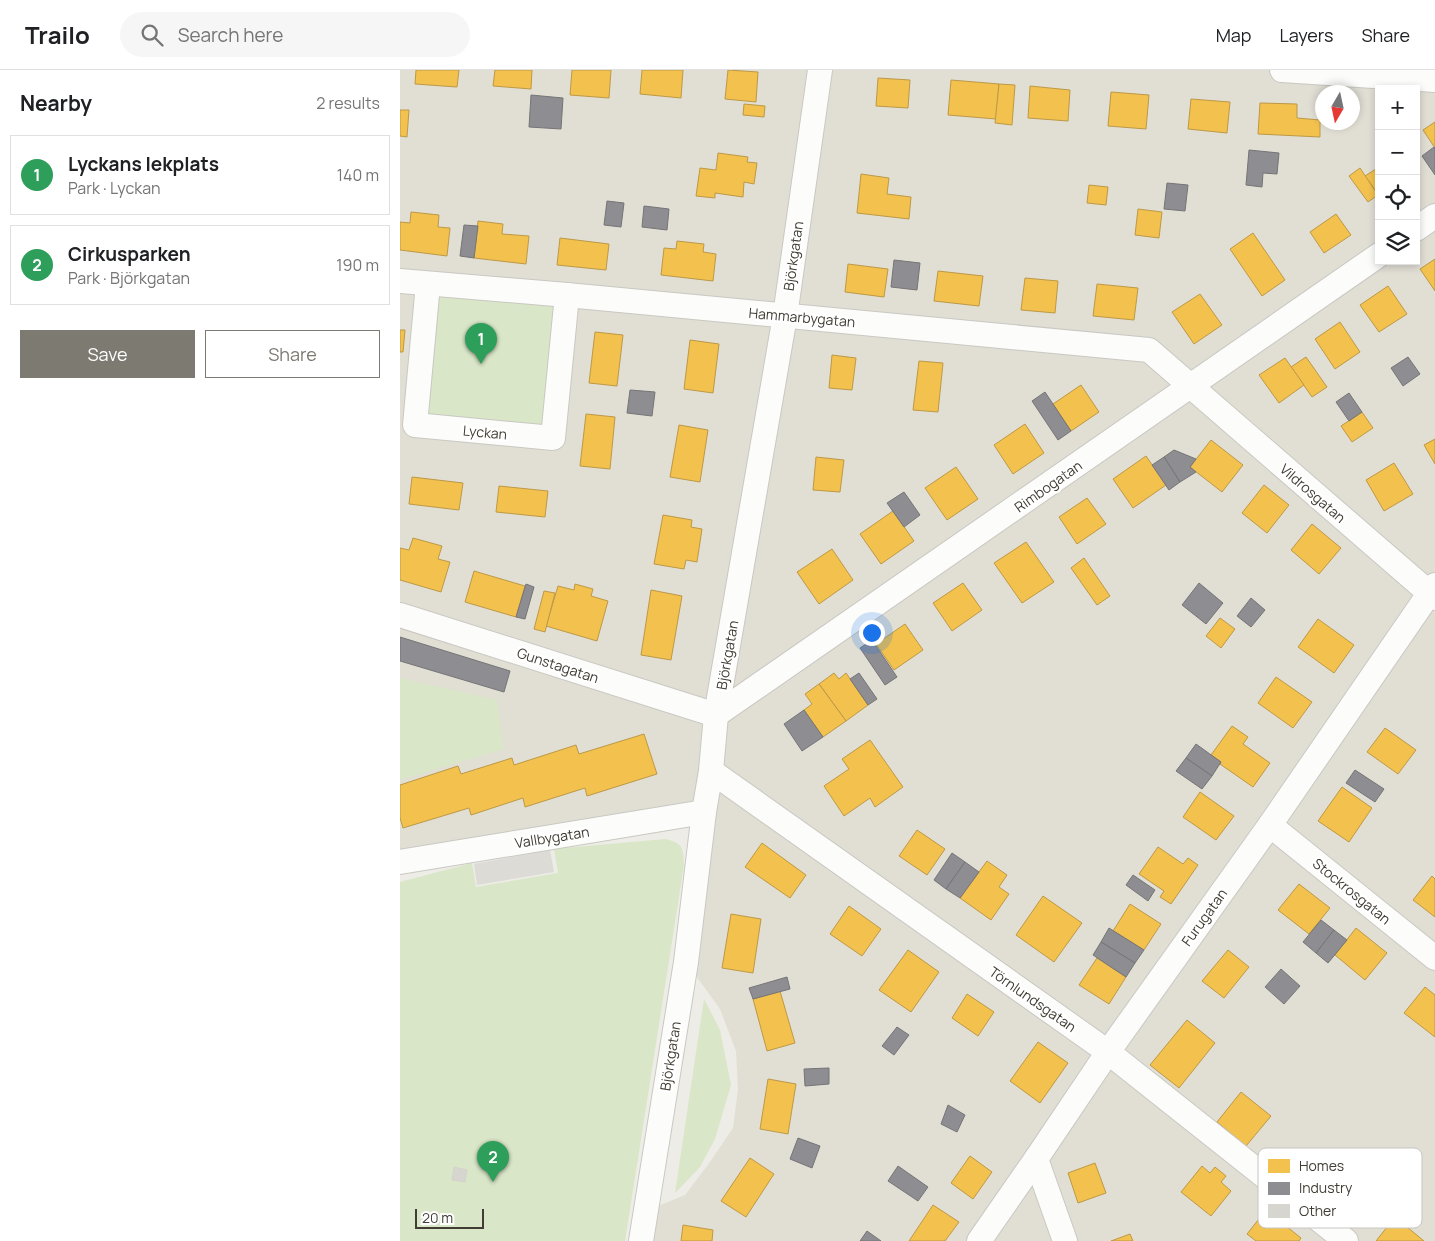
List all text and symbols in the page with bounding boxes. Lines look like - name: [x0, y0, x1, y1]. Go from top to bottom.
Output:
- search box: [120, 12, 470, 57]
- text: Trailo: [25, 18, 90, 51]
- icon: search: [138, 21, 166, 49]
- text: Search here: [178, 22, 283, 48]
- text: Map: [1216, 23, 1251, 47]
- text: Layers: [1279, 23, 1333, 47]
- text: Share: [1361, 23, 1410, 47]
- north arrow: [1315, 85, 1360, 130]
- map controls: [1375, 85, 1420, 265]
- button: +: [1375, 85, 1420, 130]
- text: Nearby: [20, 89, 92, 117]
- text: 2 results: [316, 92, 380, 114]
- button: −: [1375, 130, 1420, 175]
- text: Lyckans lekplats: [68, 151, 219, 177]
- text: 1: [33, 164, 41, 186]
- text: 140 m: [337, 164, 379, 186]
- button: locate: [1375, 175, 1420, 220]
- text: Park · Lyckan: [68, 177, 161, 199]
- street label: Björkgatan: [779, 220, 807, 292]
- button: layers: [1375, 220, 1420, 265]
- text: Cirkusparken: [68, 241, 191, 267]
- text: 2: [32, 254, 42, 276]
- text: 190 m: [336, 254, 379, 276]
- text: Park · Björkgatan: [68, 267, 190, 289]
- street label: Hammarbygatan: [748, 303, 856, 331]
- pin: 1: [465, 323, 497, 364]
- button: Save: [20, 330, 195, 378]
- button: Share: [205, 330, 380, 378]
- street label: Lyckan: [462, 421, 508, 443]
- street label: Rimbogatan: [1010, 456, 1086, 516]
- street label: Vildrosgatan: [1276, 459, 1350, 527]
- street label: Björkgatan: [712, 619, 742, 691]
- your location: [859, 620, 885, 646]
- street label: Gunstagatan: [515, 643, 601, 687]
- street label: Vallbygatan: [513, 822, 591, 852]
- street label: Stockrosgatan: [1309, 854, 1395, 928]
- street label: Furugatan: [1177, 885, 1231, 949]
- street label: Törnlundsgatan: [986, 962, 1080, 1036]
- street label: Björkgatan: [655, 1020, 685, 1092]
- pin: 2: [477, 1141, 509, 1182]
- legend: [1258, 1148, 1422, 1228]
- text: Homes: [1299, 1156, 1344, 1175]
- text: Industry: [1299, 1178, 1353, 1197]
- text: Other: [1299, 1201, 1336, 1220]
- scale bar: [415, 1206, 484, 1229]
- text: 20 m: [422, 1208, 453, 1227]

